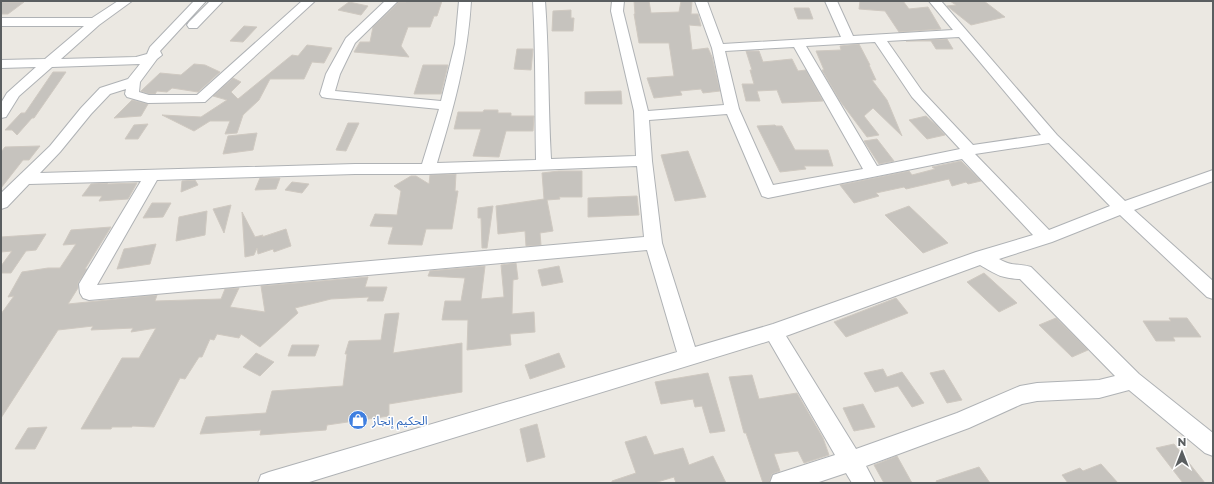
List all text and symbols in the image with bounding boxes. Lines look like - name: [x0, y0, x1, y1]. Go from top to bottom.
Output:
- shop icon: الحكيم إنجاز: [347, 409, 369, 431]
- place label: الحكيم إنجاز: [371, 413, 428, 430]
- north arrow: [1162, 432, 1202, 472]
- text: N: [1178, 435, 1186, 449]

